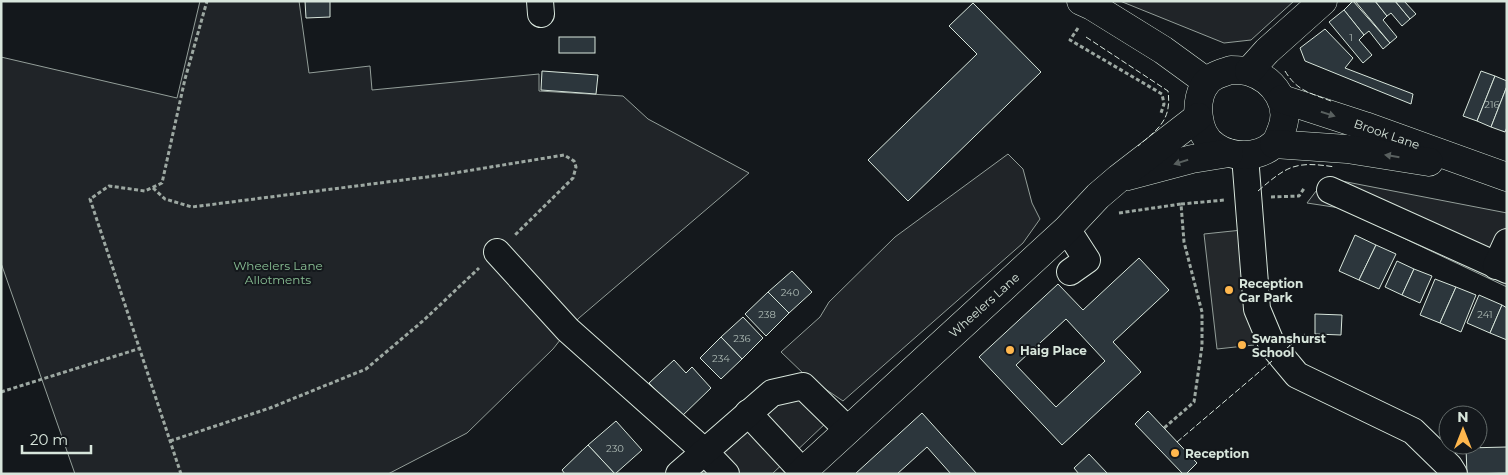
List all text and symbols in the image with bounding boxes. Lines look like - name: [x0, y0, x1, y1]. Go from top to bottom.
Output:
- house number: 1: [1349, 31, 1353, 44]
- house number: 216: [1484, 98, 1500, 111]
- one-way arrow: [1321, 111, 1336, 119]
- street label: Brook Lane: [1352, 116, 1422, 152]
- one-way arrow: [1384, 152, 1400, 160]
- one-way arrow: [1173, 159, 1188, 167]
- park label: Wheelers Lane Allotments: [233, 258, 323, 287]
- street label: Wheelers Lane: [946, 269, 1022, 341]
- place label: Reception Car Park: [1239, 276, 1303, 305]
- marker: Reception Car Park: [1223, 284, 1235, 296]
- house number: 240: [781, 286, 800, 299]
- house number: 238: [758, 308, 776, 321]
- house number: 241: [1477, 308, 1493, 321]
- place label: Swanshurst School: [1252, 331, 1327, 360]
- house number: 236: [733, 332, 751, 345]
- marker: Swanshurst School: [1236, 339, 1248, 351]
- place label: Haig Place: [1020, 343, 1087, 358]
- marker: Haig Place: [1004, 344, 1016, 356]
- house number: 234: [712, 352, 730, 365]
- north arrow: [1438, 405, 1488, 455]
- text: N: [1457, 408, 1469, 426]
- scale bar: [22, 422, 91, 454]
- text: 20 m: [30, 430, 68, 449]
- house number: 230: [606, 442, 624, 455]
- place label: Reception: [1185, 446, 1249, 461]
- marker: Reception: [1169, 447, 1181, 459]

